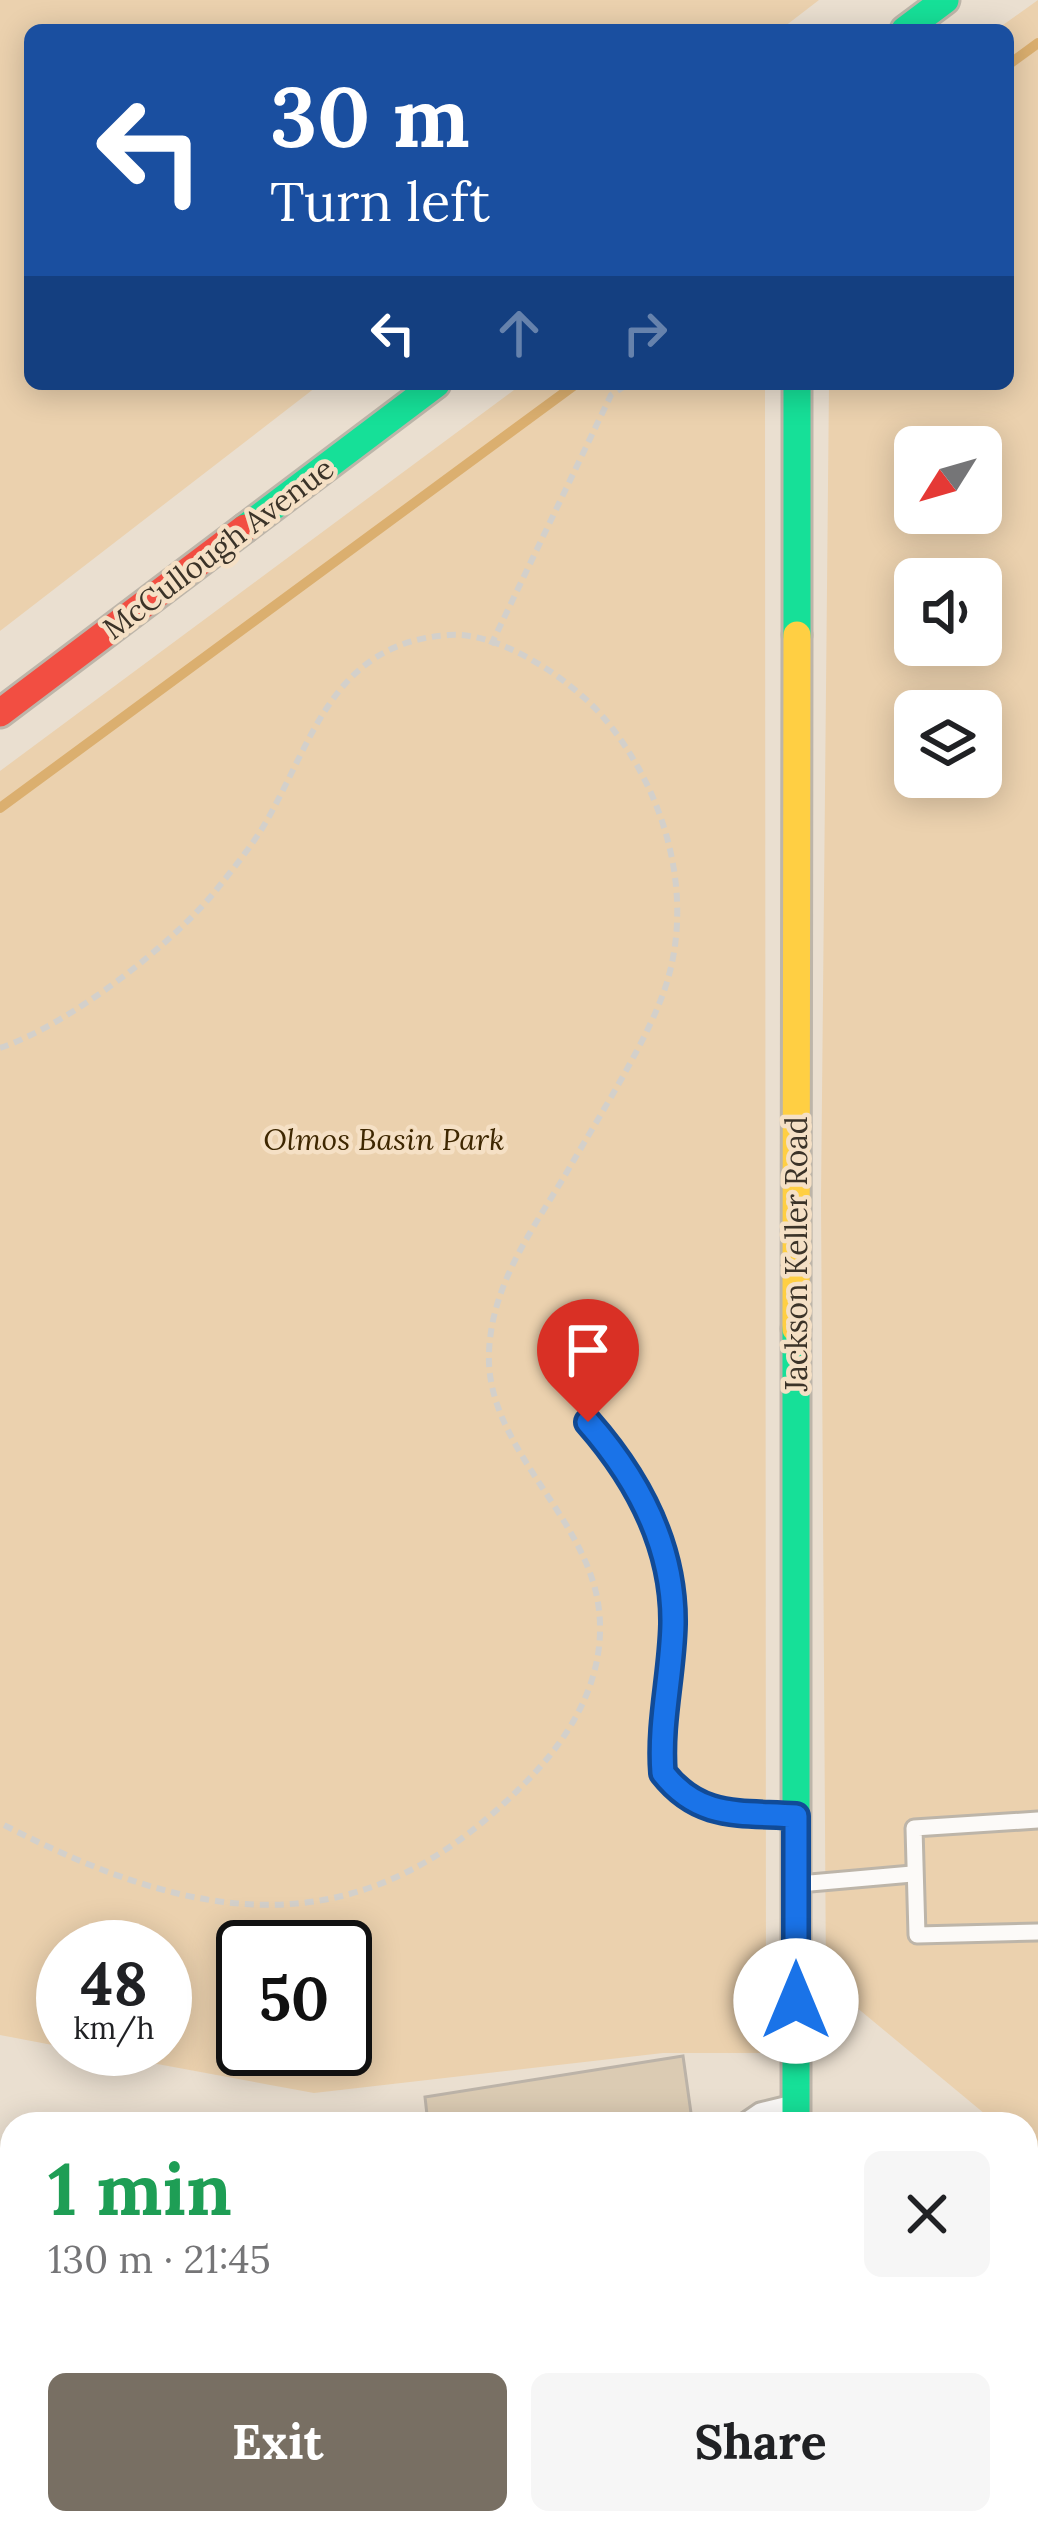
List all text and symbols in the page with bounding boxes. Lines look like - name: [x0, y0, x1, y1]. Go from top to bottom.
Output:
- text: 30 m: [270, 62, 470, 170]
- icon: left: [72, 72, 228, 228]
- text: Turn left: [270, 167, 490, 236]
- icon: left: [360, 300, 426, 366]
- icon: ahead: [486, 300, 552, 366]
- icon: right: [612, 300, 678, 366]
- north arrow: [894, 426, 1002, 534]
- map controls: [894, 426, 1002, 798]
- street label: McCullough Avenue: [95, 449, 341, 648]
- button: sound: [894, 558, 1002, 666]
- button: layers: [894, 690, 1002, 798]
- street label: Jackson Keller Road: [777, 1116, 815, 1393]
- park label: Olmos Basin Park: [263, 1120, 505, 1158]
- pin: [537, 1299, 639, 1422]
- icon: arrive: [555, 1317, 621, 1383]
- speed limit sign: 50: [216, 1920, 372, 2076]
- position arrow: [733, 1938, 859, 2064]
- text: 48: [80, 1945, 148, 2021]
- text: km/h: [73, 2009, 155, 2047]
- text: 1 min: [48, 2143, 232, 2235]
- button: close: [864, 2151, 990, 2277]
- text: 130 m · 21:45: [48, 2234, 271, 2284]
- button: Exit: [48, 2373, 507, 2511]
- button: Share: [531, 2373, 990, 2511]

